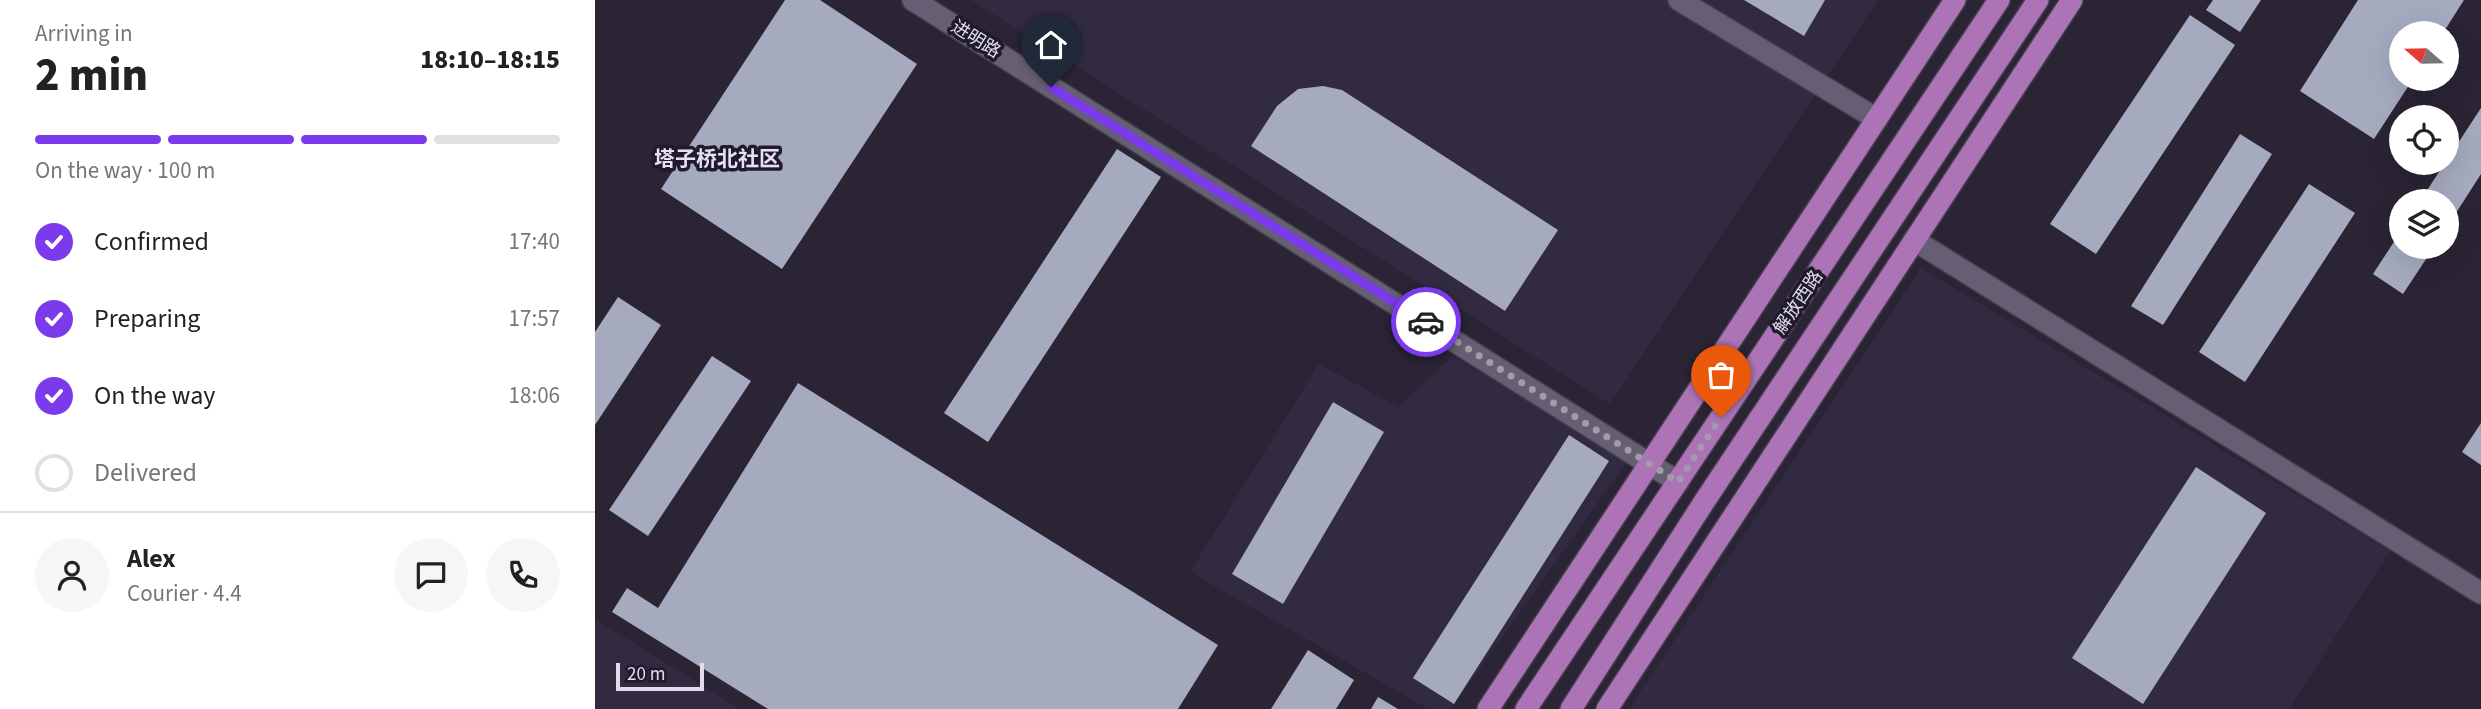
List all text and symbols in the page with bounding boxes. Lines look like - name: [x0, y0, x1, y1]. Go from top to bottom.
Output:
- street label: 进明路: [946, 15, 1005, 64]
- pin: [1021, 15, 1081, 87]
- text: Arriving in: [35, 17, 133, 50]
- north arrow: [2389, 21, 2459, 91]
- map controls: [2389, 21, 2459, 259]
- icon: home: [1032, 26, 1070, 64]
- text: 18:10–18:15: [420, 41, 560, 78]
- text: 2 min: [35, 43, 148, 108]
- button: locate: [2389, 105, 2459, 175]
- district label: 塔子桥北社区: [654, 144, 780, 174]
- text: On the way · 100 m: [35, 154, 215, 187]
- button: layers: [2389, 189, 2459, 259]
- icon: check: [35, 223, 73, 261]
- text: Confirmed: [94, 223, 209, 260]
- text: 17:40: [509, 225, 560, 258]
- street label: 解放西路: [1768, 265, 1829, 339]
- courier: [1391, 287, 1461, 357]
- icon: check: [35, 300, 73, 338]
- text: Preparing: [94, 300, 200, 337]
- text: 17:57: [509, 302, 560, 335]
- icon: car: [1407, 303, 1445, 341]
- pin: [1691, 345, 1751, 417]
- icon: bag: [1702, 356, 1740, 394]
- icon: check: [35, 377, 73, 415]
- text: On the way: [94, 377, 215, 414]
- text: 18:06: [509, 379, 560, 412]
- text: Delivered: [94, 454, 197, 491]
- button: person: [35, 538, 109, 612]
- button: chat: [394, 538, 468, 612]
- button: phone: [486, 538, 560, 612]
- text: Alex: [127, 540, 176, 577]
- text: Courier · 4.4: [127, 577, 242, 610]
- scale bar: [616, 660, 703, 692]
- text: 20 m: [627, 661, 665, 688]

